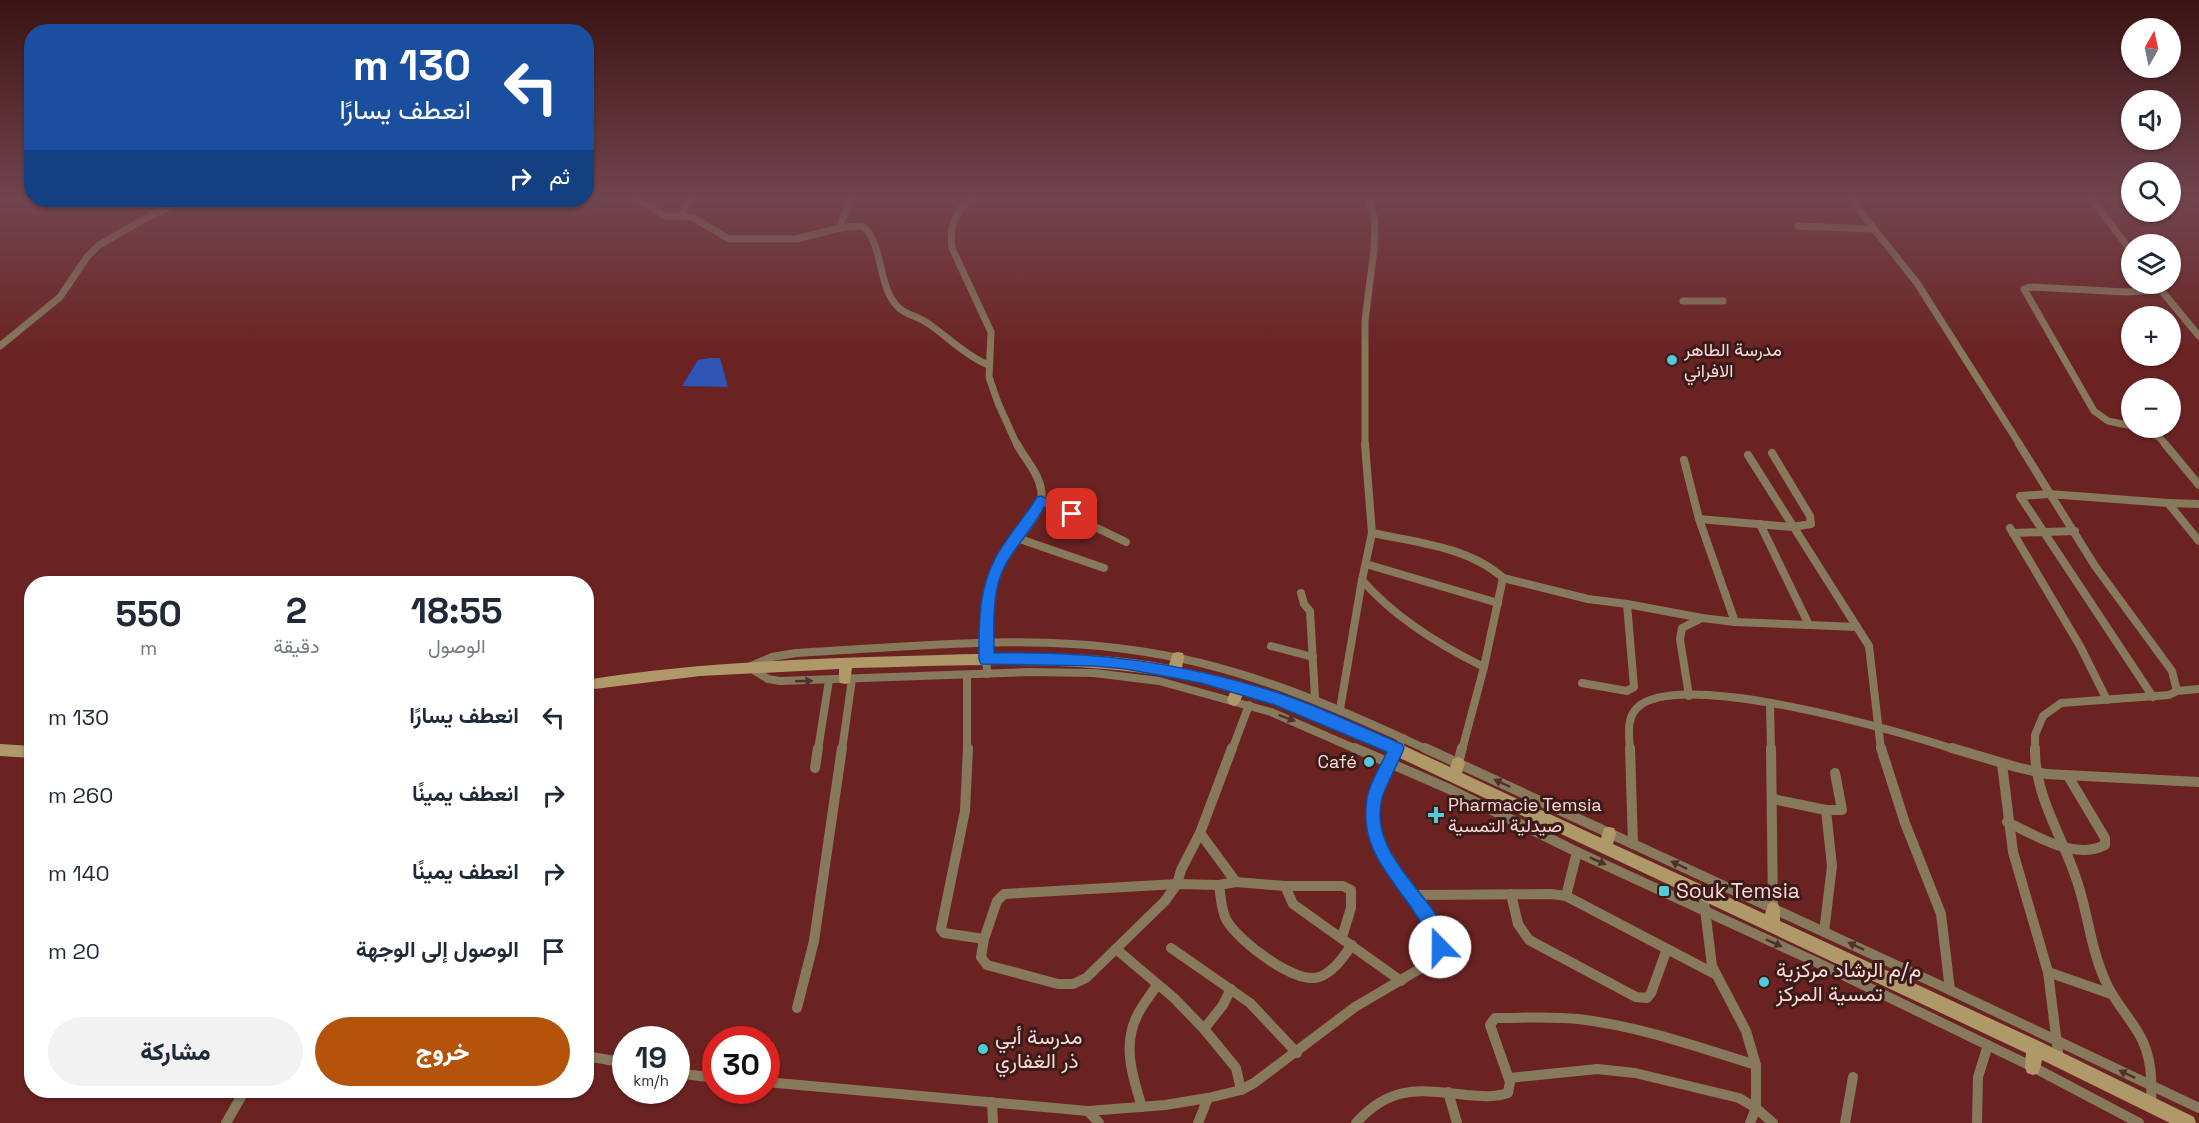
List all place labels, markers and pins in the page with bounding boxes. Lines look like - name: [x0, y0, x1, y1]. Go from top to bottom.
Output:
- place label: مدرسة الطاهر الافراني: [1683, 338, 1782, 386]
- marker: مدرسة الطاهر الافراني: [1665, 353, 1679, 367]
- pin: [1046, 488, 1097, 539]
- place label: Café: [1317, 750, 1357, 773]
- marker: Café: [1362, 755, 1376, 769]
- place label: Pharmacie Temsia صيدلية التمسية: [1448, 793, 1602, 837]
- marker: Pharmacie Temsia صيدلية التمسية: [1429, 808, 1443, 822]
- place label: Souk Temsia: [1676, 877, 1800, 904]
- marker: Souk Temsia: [1657, 884, 1671, 898]
- place label: م/م الرشاد مركزية تمسية المركز: [1775, 956, 1921, 1007]
- marker: م/م الرشاد مركزية تمسية المركز: [1757, 975, 1771, 989]
- place label: مدرسة أبي ذر الغفاري: [995, 1023, 1082, 1078]
- marker: مدرسة أبي ذر الغفاري: [976, 1042, 990, 1056]

